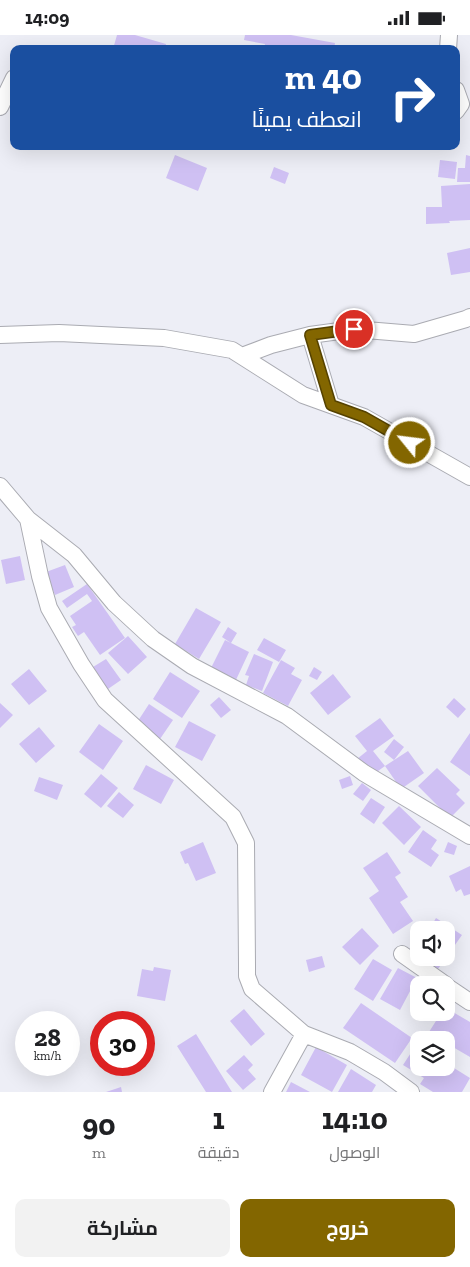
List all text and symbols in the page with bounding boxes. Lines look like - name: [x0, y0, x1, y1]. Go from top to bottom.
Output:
- text: 14:09: [25, 6, 69, 29]
- text: 40 m: [285, 56, 362, 98]
- icon: right: [380, 65, 445, 130]
- text: انعطف يمينًا: [251, 106, 362, 133]
- pin: [333, 308, 375, 350]
- icon: arrive: [340, 315, 368, 343]
- position arrow: [383, 416, 435, 468]
- map controls: [410, 921, 455, 1076]
- button: sound: [410, 921, 455, 966]
- button: search: [410, 976, 455, 1021]
- speed limit sign: 30: [90, 1011, 155, 1076]
- text: 28: [34, 1022, 61, 1052]
- button: layers: [410, 1031, 455, 1076]
- text: km/h: [34, 1049, 61, 1063]
- text: 1: [213, 1101, 225, 1137]
- text: 14:10: [322, 1101, 388, 1137]
- text: 90: [82, 1107, 116, 1143]
- text: m: [92, 1143, 106, 1162]
- text: دقيقة: [198, 1143, 239, 1162]
- text: الوصول: [329, 1143, 380, 1162]
- button: مشاركة: [15, 1199, 230, 1257]
- button: خروج: [240, 1199, 455, 1257]

